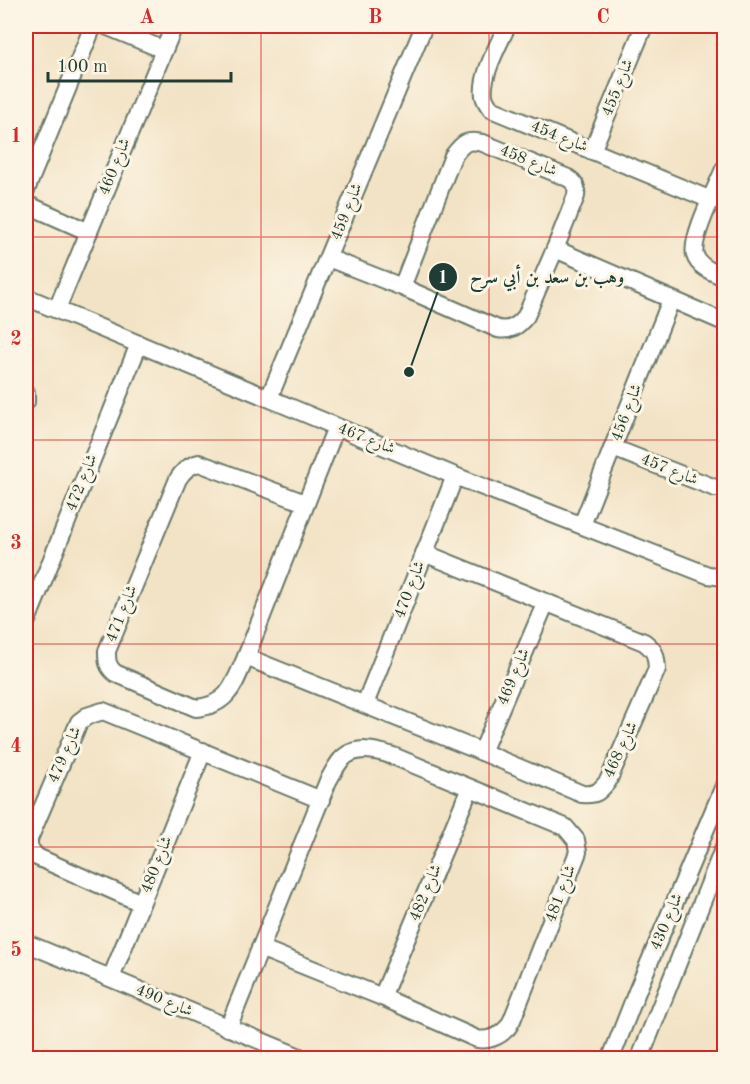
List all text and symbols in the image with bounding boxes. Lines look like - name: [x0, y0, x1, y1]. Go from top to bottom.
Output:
- text: A: [139, 8, 155, 28]
- text: B: [368, 8, 382, 28]
- text: C: [596, 8, 610, 28]
- scale bar: [48, 45, 231, 83]
- street label: شارع 455: [599, 57, 640, 120]
- text: 100 m: [57, 58, 108, 76]
- street label: شارع 454: [527, 118, 590, 159]
- text: 1: [10, 127, 22, 147]
- street label: شارع 460: [96, 136, 137, 199]
- street label: شارع 458: [496, 142, 559, 183]
- street label: شارع 459: [328, 181, 369, 244]
- callout: وهب بن سعد بن أبي سرح: [428, 259, 636, 295]
- text: وهب بن سعد بن أبي سرح: [470, 264, 624, 293]
- text: 1: [438, 269, 448, 287]
- text: 2: [10, 330, 22, 350]
- street label: شارع 456: [609, 382, 649, 445]
- street label: شارع 467: [334, 420, 397, 461]
- street label: شارع 457: [637, 451, 700, 492]
- street label: شارع 472: [63, 452, 104, 515]
- text: 3: [10, 534, 22, 554]
- street label: شارع 470: [392, 559, 432, 622]
- street label: شارع 471: [103, 583, 144, 646]
- street label: شارع 469: [495, 646, 537, 709]
- street label: شارع 468: [601, 719, 645, 782]
- street label: شارع 479: [45, 724, 88, 787]
- text: 4: [10, 737, 22, 757]
- street label: شارع 480: [138, 834, 179, 897]
- street label: شارع 482: [407, 862, 449, 925]
- street label: شارع 481: [543, 863, 583, 926]
- street label: شارع 430: [648, 891, 690, 954]
- text: 5: [10, 940, 22, 961]
- street label: شارع 490: [132, 982, 195, 1024]

